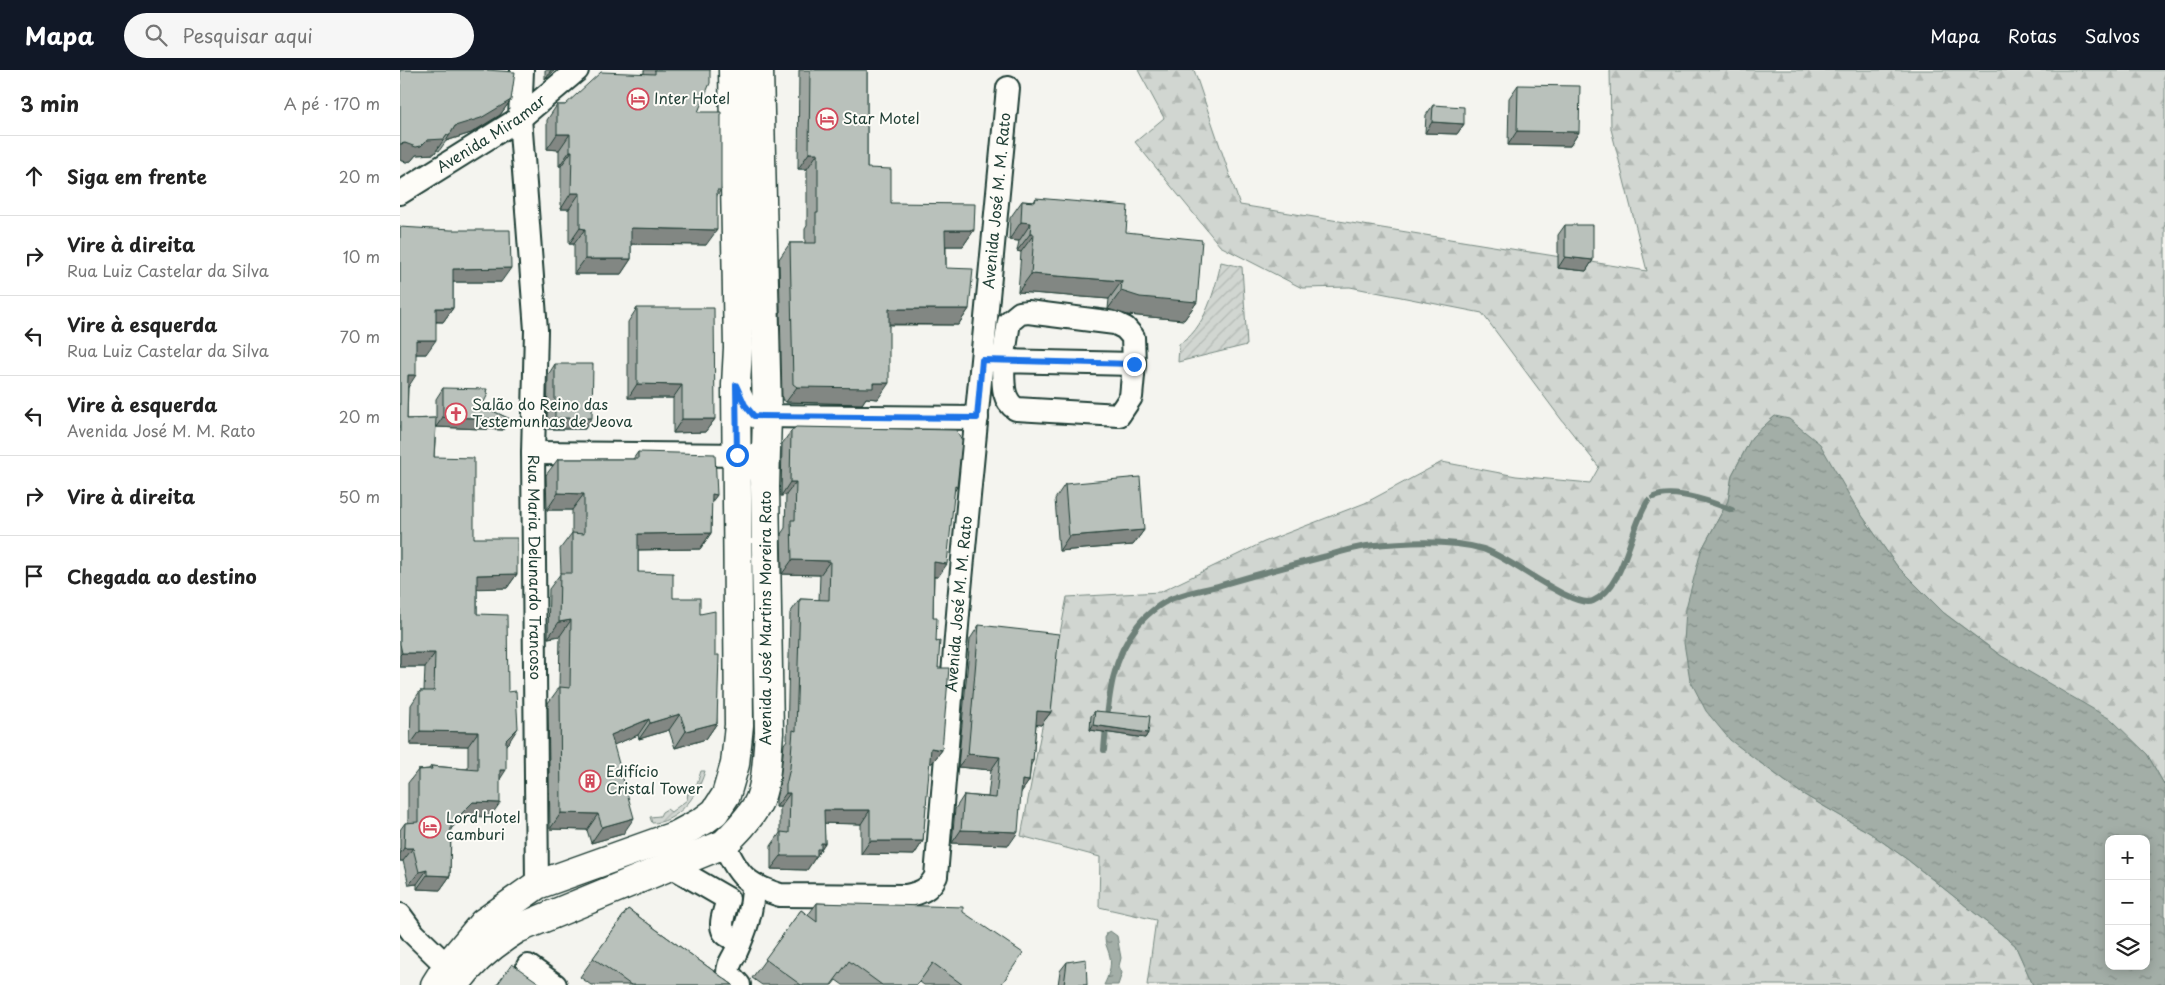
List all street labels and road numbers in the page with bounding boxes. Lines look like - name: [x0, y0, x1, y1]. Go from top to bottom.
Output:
- street label: Avenida Miramar: [431, 87, 551, 178]
- street label: Avenida José M. M. Rato: [976, 112, 1016, 290]
- street label: Rua Maria Delunardo Trancoso: [523, 455, 548, 680]
- street label: Avenida José Martins Moreira Rato: [753, 491, 776, 745]
- street label: Avenida José M. M. Rato: [938, 515, 977, 693]

